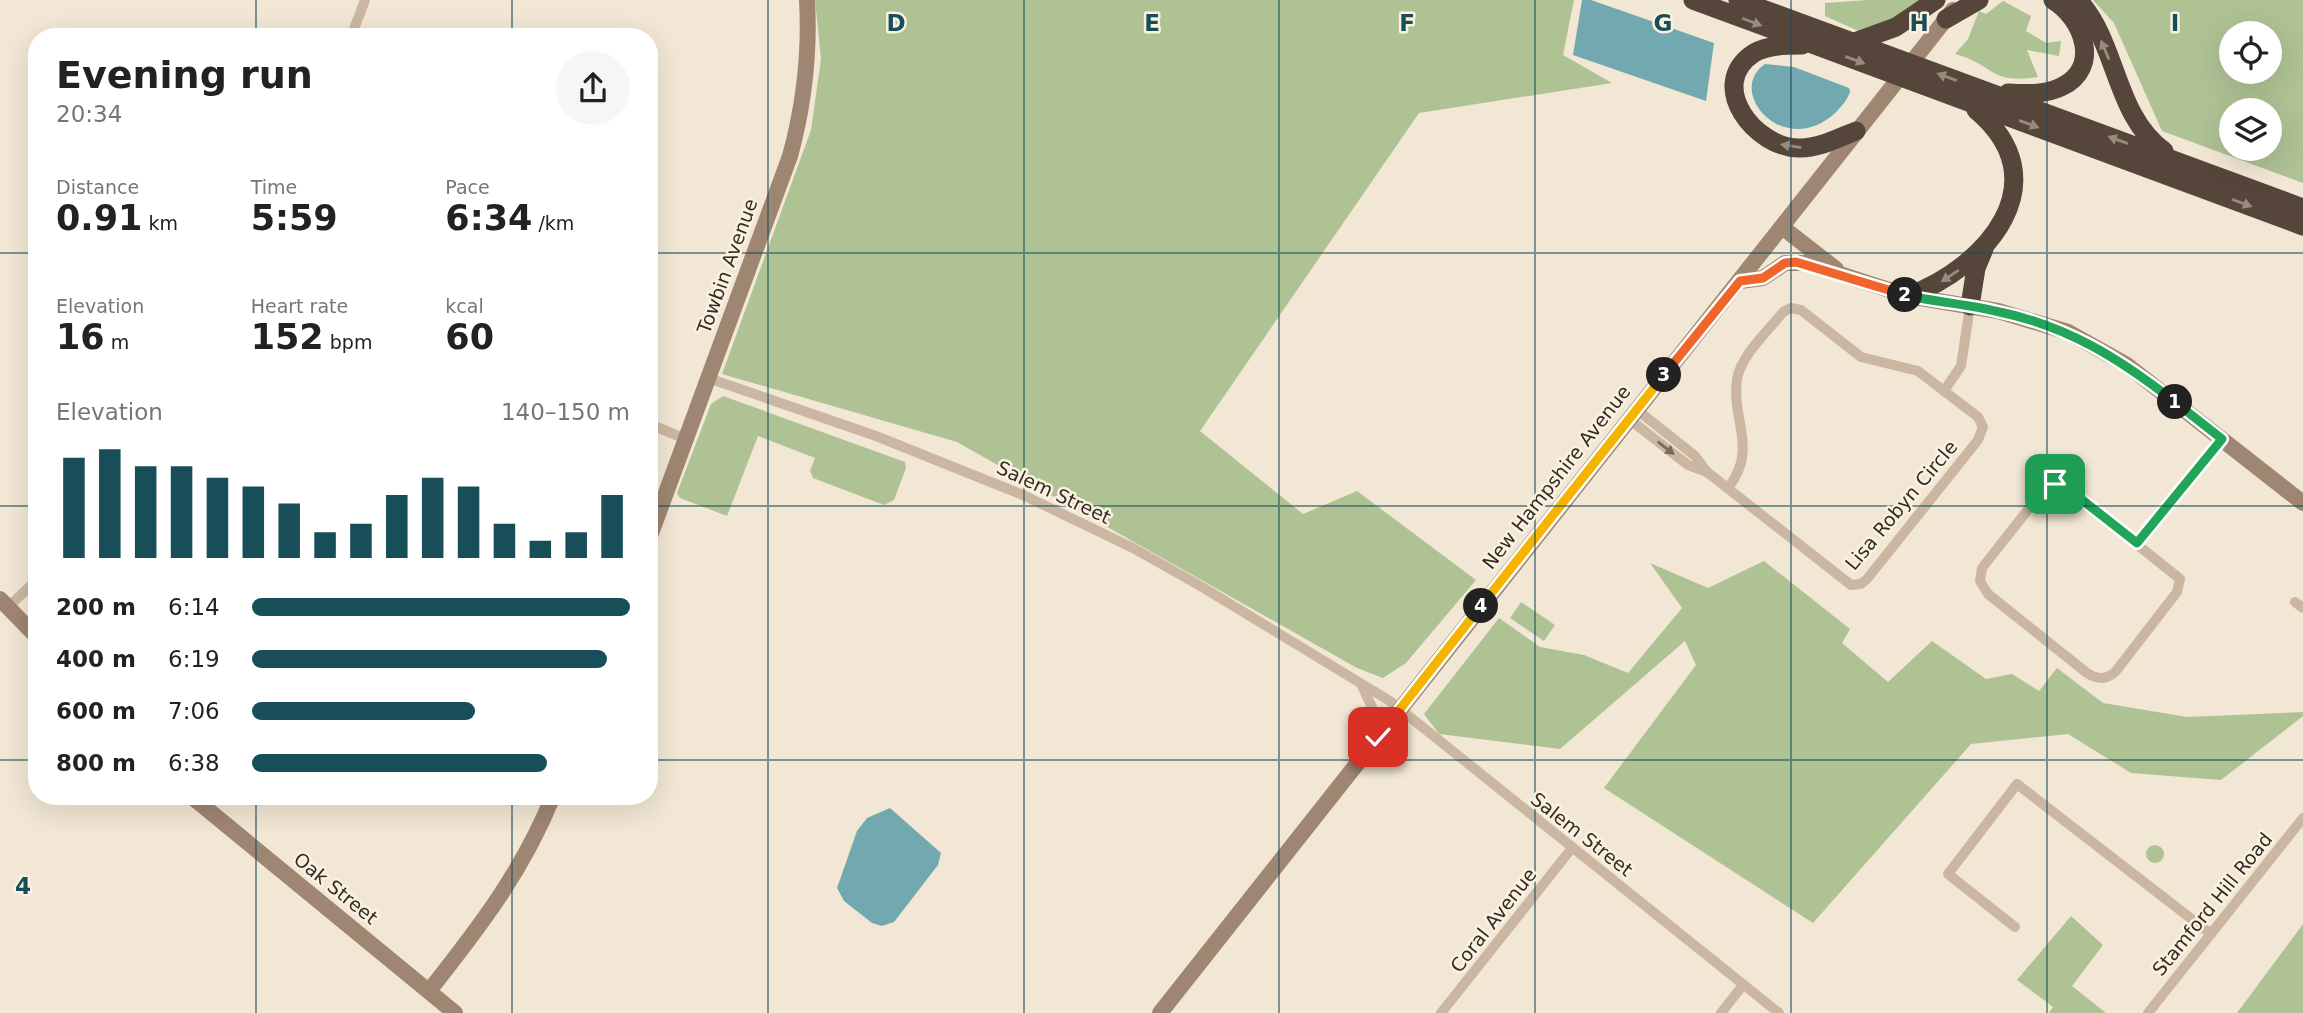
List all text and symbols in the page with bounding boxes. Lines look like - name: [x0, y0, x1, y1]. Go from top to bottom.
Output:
- text: D: [886, 10, 906, 36]
- text: E: [1144, 10, 1160, 36]
- text: F: [1399, 10, 1415, 36]
- text: G: [1654, 10, 1672, 36]
- text: H: [1909, 10, 1929, 36]
- text: I: [2171, 10, 2179, 36]
- one-way arrow: [1741, 17, 1762, 28]
- map controls: [2219, 21, 2282, 161]
- button: locate: [2219, 21, 2282, 84]
- one-way arrow: [2099, 39, 2110, 60]
- button: share: [556, 51, 630, 125]
- text: Evening run: [56, 53, 313, 97]
- one-way arrow: [1844, 55, 1865, 66]
- one-way arrow: [1937, 71, 1958, 82]
- button: layers: [2219, 98, 2282, 161]
- text: 20:34: [56, 101, 122, 127]
- one-way arrow: [2018, 119, 2039, 130]
- one-way arrow: [2108, 134, 2129, 145]
- one-way arrow: [1780, 140, 1802, 151]
- text: Distance: [56, 176, 139, 198]
- text: Time: [251, 176, 297, 198]
- text: Pace: [445, 176, 490, 198]
- street label: Towbin Avenue: [692, 196, 762, 337]
- text: 0.91: [56, 198, 142, 238]
- text: 5:59: [251, 198, 338, 238]
- text: 6:34: [445, 198, 532, 238]
- one-way arrow: [2232, 198, 2253, 209]
- text: km: [142, 212, 178, 234]
- text: /km: [532, 212, 574, 234]
- one-way arrow: [1941, 269, 1959, 283]
- pin: 2: [1888, 278, 1923, 312]
- text: 2: [1898, 283, 1911, 305]
- text: Elevation: [56, 295, 144, 317]
- text: Heart rate: [251, 295, 348, 317]
- text: kcal: [445, 295, 484, 317]
- text: 16: [56, 317, 105, 357]
- text: 152: [251, 317, 324, 357]
- text: 60: [445, 317, 494, 357]
- text: m: [105, 331, 129, 353]
- text: bpm: [324, 331, 372, 353]
- pin: 3: [1646, 358, 1682, 392]
- text: 3: [1657, 363, 1670, 385]
- street label: New Hampshire Avenue: [1477, 381, 1635, 573]
- pin: 1: [2158, 384, 2192, 420]
- text: 1: [2168, 390, 2181, 412]
- text: Elevation: [56, 399, 163, 425]
- text: 140–150 m: [501, 399, 630, 425]
- street label: Lisa Robyn Circle: [1840, 436, 1962, 574]
- one-way arrow: [1657, 441, 1675, 455]
- pin: [2025, 454, 2085, 514]
- street label: Salem Street: [994, 456, 1114, 528]
- icon: arrive: [2036, 465, 2074, 503]
- pin: 4: [1464, 588, 1498, 624]
- text: 200 m: [56, 594, 136, 620]
- text: 6:14: [168, 594, 220, 620]
- text: 4: [1474, 594, 1487, 616]
- text: 400 m: [56, 646, 136, 672]
- text: 6:19: [168, 646, 220, 672]
- text: 600 m: [56, 698, 136, 724]
- text: 7:06: [168, 698, 220, 724]
- pin: [1348, 707, 1408, 767]
- icon: check: [1359, 718, 1397, 756]
- text: 800 m: [56, 750, 136, 776]
- text: 6:38: [168, 750, 220, 776]
- street label: Salem Street: [1527, 787, 1637, 881]
- street label: Stamford Hill Road: [2148, 828, 2276, 980]
- street label: Oak Street: [290, 848, 382, 928]
- street label: Coral Avenue: [1445, 863, 1541, 977]
- text: 4: [15, 873, 31, 899]

